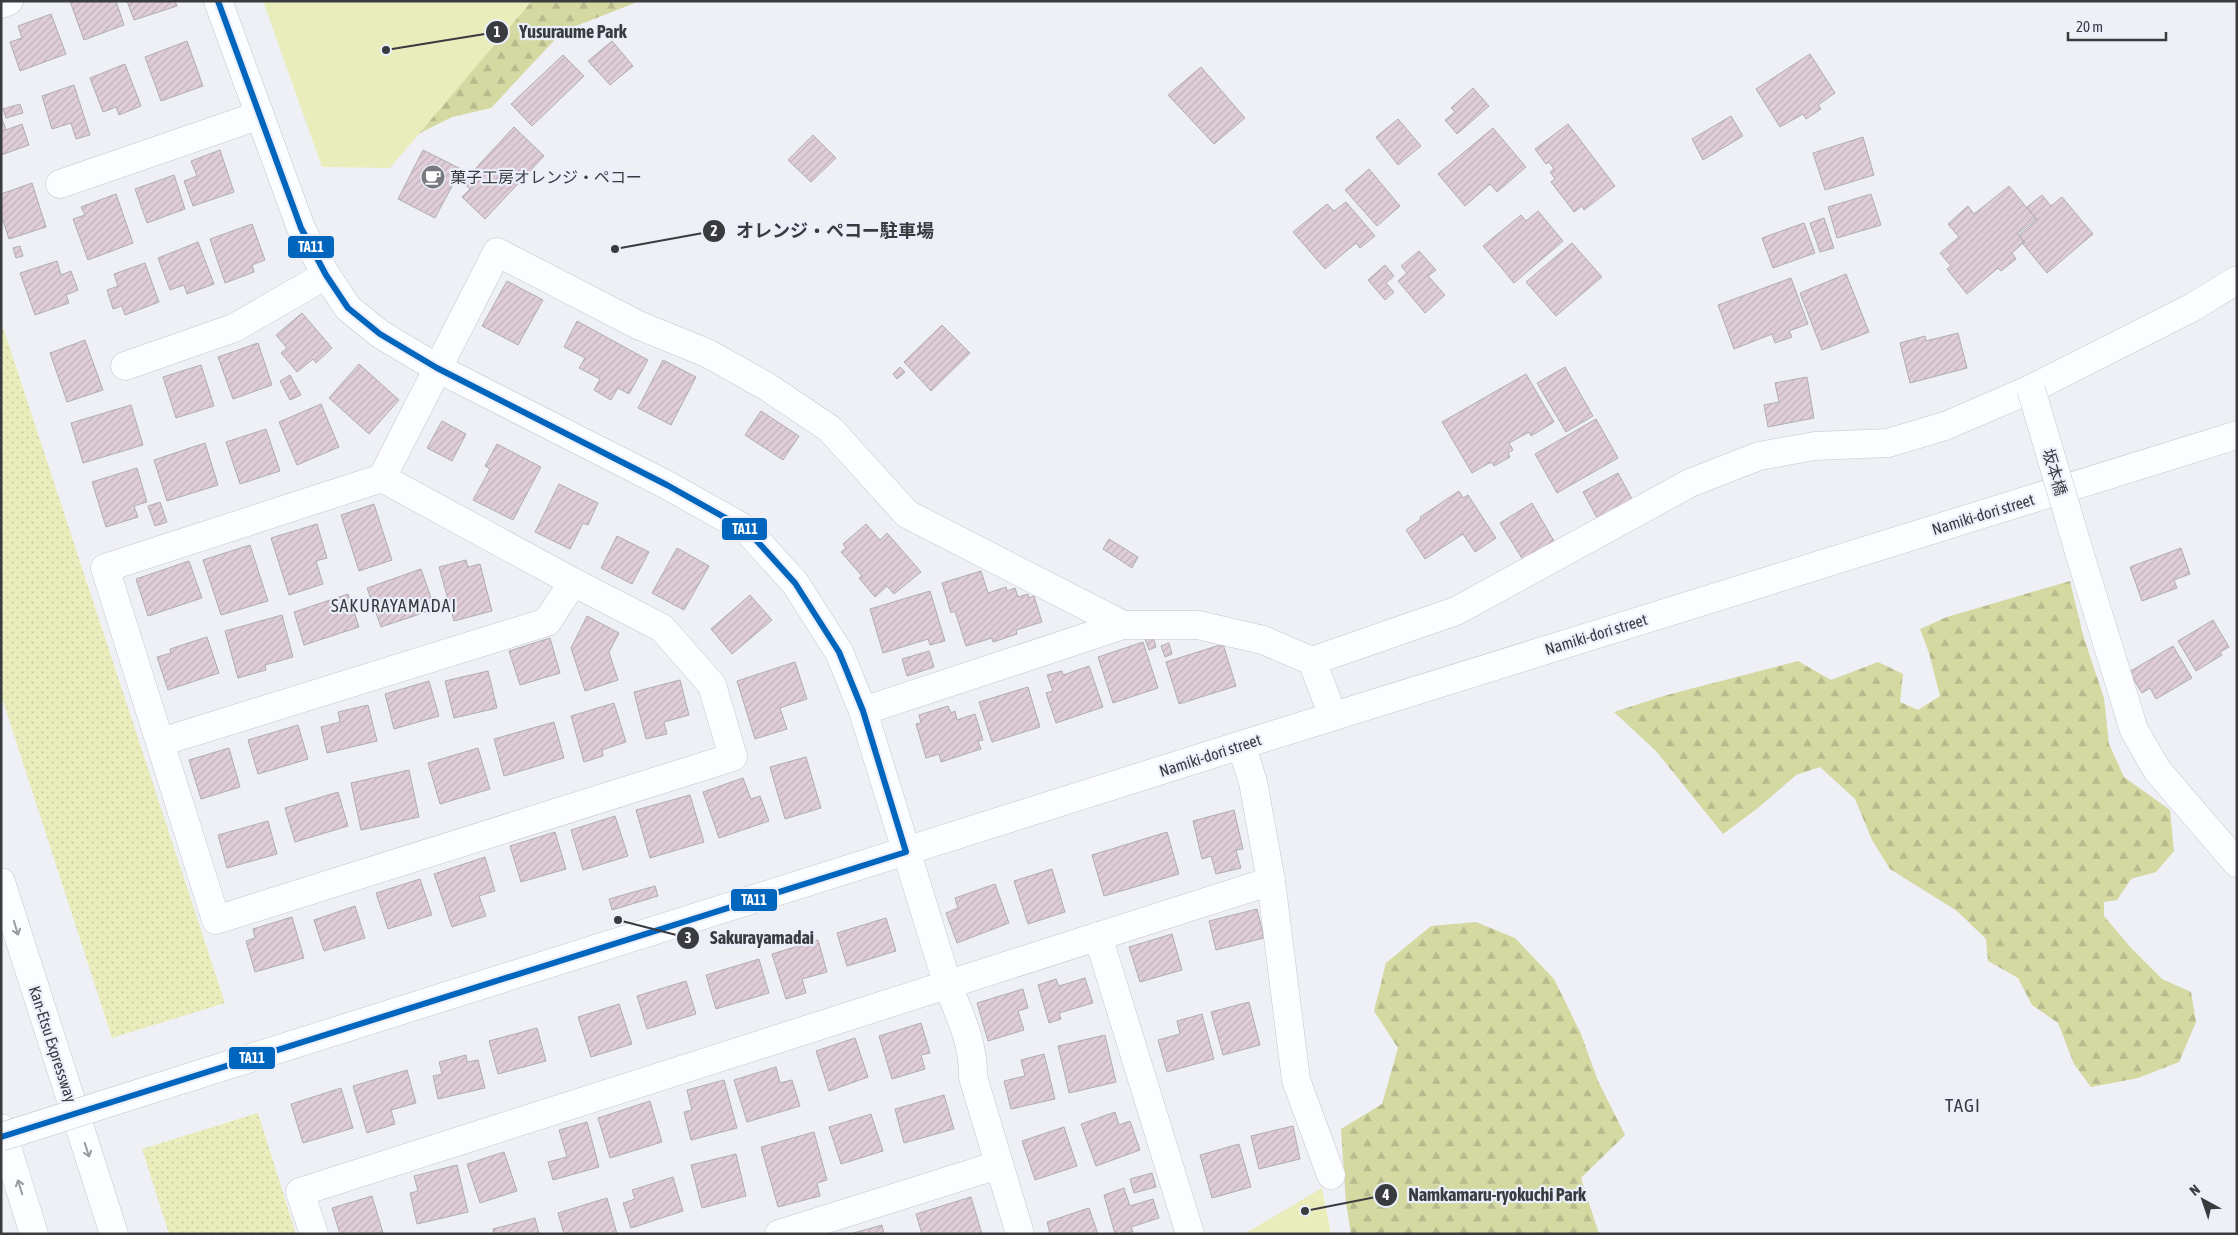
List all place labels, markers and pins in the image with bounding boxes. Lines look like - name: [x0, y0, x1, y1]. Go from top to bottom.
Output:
- callout: Yusuraume Park: [484, 15, 637, 48]
- cafe icon: 菓子工房オレンジ・ペコー: [420, 164, 446, 190]
- place label: 菓子工房オレンジ・ペコー: [450, 168, 642, 186]
- callout: オレンジ・ペコー駐車場: [701, 214, 944, 247]
- callout: Sakurayamadai: [675, 921, 824, 954]
- callout: Namkamaru-ryokuchi Park: [1373, 1178, 1596, 1211]

